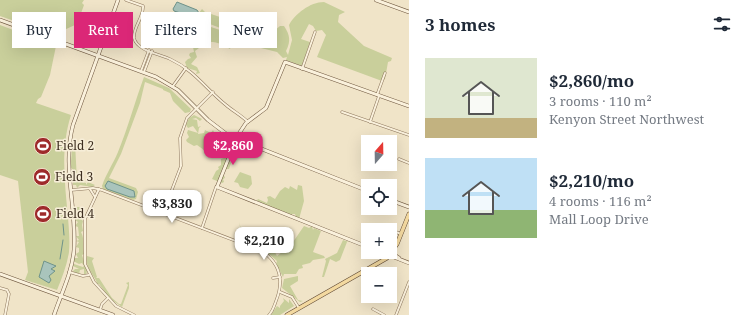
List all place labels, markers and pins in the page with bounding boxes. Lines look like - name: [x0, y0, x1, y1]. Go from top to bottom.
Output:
- pin: $2,860: [200, 132, 266, 166]
- sports icon: Field 2: [33, 136, 53, 156]
- place label: Field 2: [56, 137, 94, 154]
- sports icon: Field 3: [32, 167, 52, 187]
- place label: Field 3: [55, 168, 94, 185]
- pin: $3,830: [139, 190, 205, 224]
- sports icon: Field 4: [33, 204, 53, 224]
- place label: Field 4: [56, 205, 95, 222]
- pin: $2,210: [231, 227, 297, 261]

